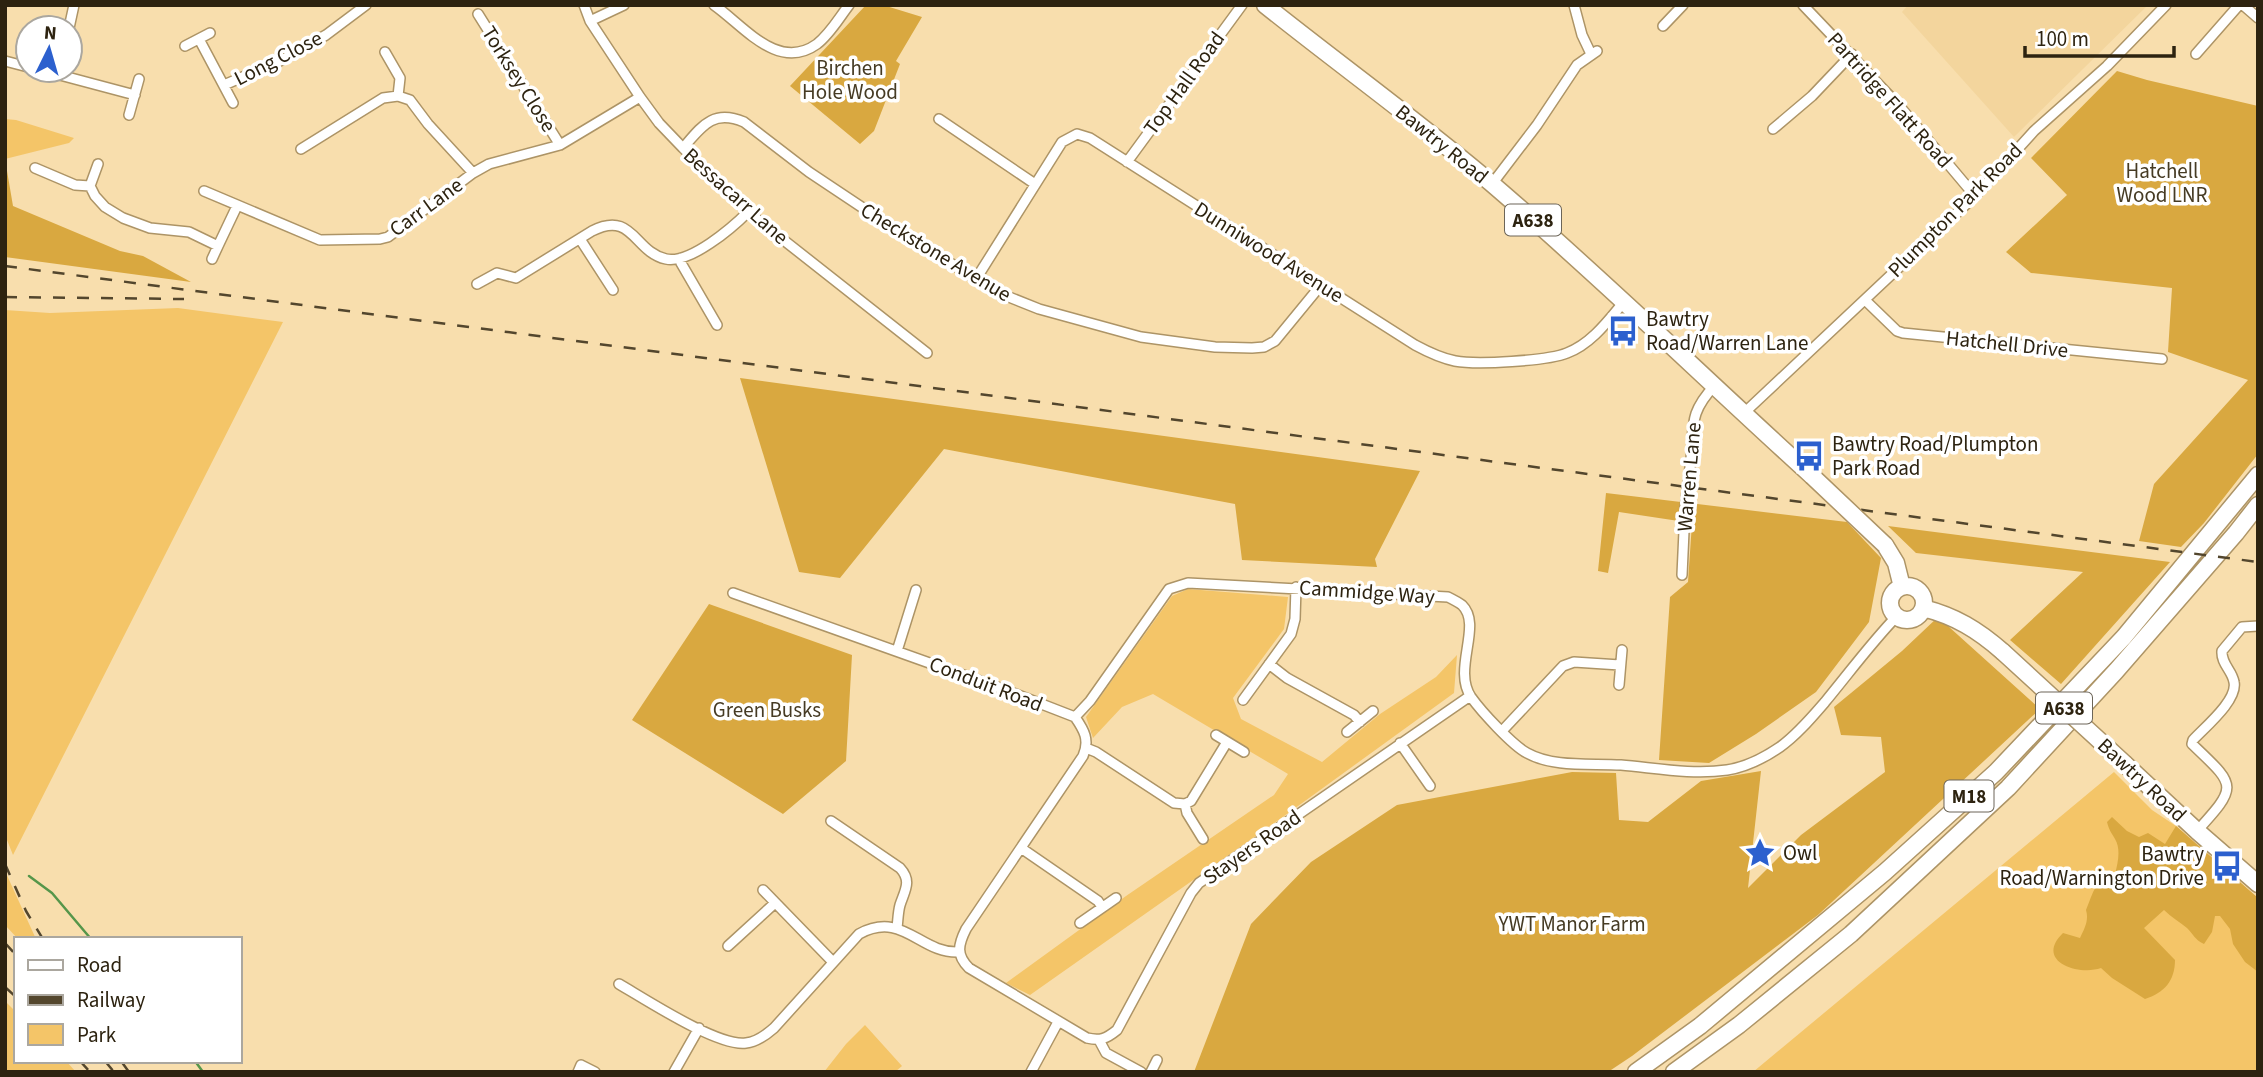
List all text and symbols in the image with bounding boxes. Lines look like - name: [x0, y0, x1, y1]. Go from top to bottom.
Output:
- north arrow: [14, 14, 84, 84]
- scale bar: [2025, 14, 2174, 58]
- text: N: [43, 20, 58, 48]
- street label: Torksey Close: [474, 20, 564, 138]
- street label: Long Close: [229, 23, 327, 93]
- text: 100 m: [2036, 24, 2089, 54]
- street label: Top Hall Road: [1136, 25, 1232, 141]
- street label: Partridge Flatt Road: [1821, 25, 1959, 175]
- park label: Birchen Hole Wood: [802, 53, 898, 107]
- street label: Bawtry Road: [1389, 97, 1495, 191]
- street label: Plumpton Park Road: [1881, 136, 2029, 284]
- street label: Bessacarr Lane: [677, 141, 795, 251]
- park label: Hatchell Wood LNR: [2117, 156, 2207, 210]
- street label: Carr Lane: [383, 170, 469, 244]
- street label: Dunniwood Avenue: [1189, 194, 1349, 310]
- street label: Checkstone Avenue: [855, 195, 1017, 309]
- road number: A638: [1505, 204, 1561, 235]
- place label: Bawtry Road/Warren Lane: [1646, 304, 1808, 358]
- bus stop icon: Bawtry Road/Warren Lane: [1606, 314, 1640, 348]
- street label: Hatchell Drive: [1944, 323, 2070, 365]
- street label: Warren Lane: [1669, 421, 1709, 533]
- place label: Bawtry Road/Plumpton Park Road: [1832, 429, 2038, 483]
- bus stop icon: Bawtry Road/Plumpton Park Road: [1792, 439, 1826, 473]
- street label: Cammidge Way: [1298, 572, 1436, 612]
- street label: Conduit Road: [925, 649, 1047, 719]
- road number: A638: [2036, 692, 2092, 723]
- park label: Green Busks: [713, 695, 821, 725]
- street label: Bawtry Road: [2091, 731, 2193, 829]
- road number: M18: [1944, 780, 1994, 811]
- street label: Stayers Road: [1197, 802, 1307, 892]
- place icon: Owl: [1743, 836, 1777, 870]
- place label: Owl: [1783, 838, 1817, 868]
- place label: Bawtry Road/Warnington Drive: [1999, 839, 2204, 893]
- bus stop icon: Bawtry Road/Warnington Drive: [2210, 849, 2244, 883]
- park label: YWT Manor Farm: [1497, 909, 1646, 939]
- legend: [14, 937, 242, 1063]
- text: Road: [77, 950, 122, 980]
- text: Railway: [77, 985, 145, 1015]
- text: Park: [77, 1020, 117, 1050]

